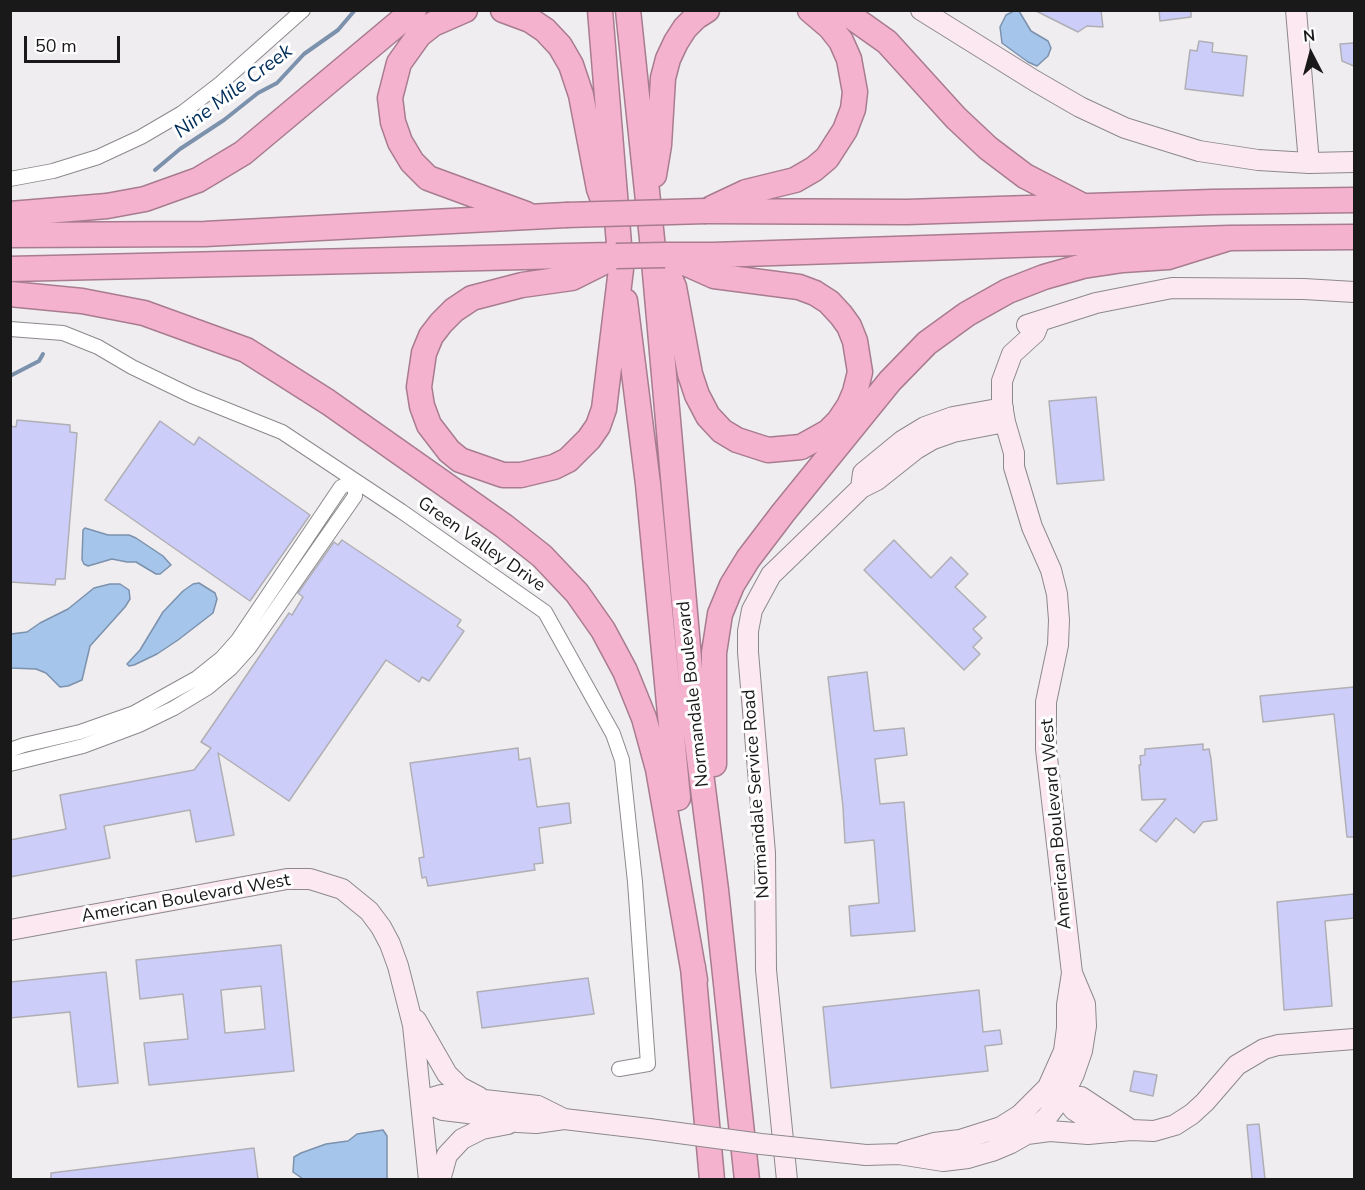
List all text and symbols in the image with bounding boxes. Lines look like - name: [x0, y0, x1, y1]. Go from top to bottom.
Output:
- scale bar: [27, 24, 123, 62]
- north arrow: [1281, 24, 1341, 84]
- text: N: [1302, 25, 1316, 48]
- text: 50 m: [35, 34, 77, 58]
- water label: Nine Mile Creek: [170, 40, 298, 144]
- street label: Green Valley Drive: [413, 493, 549, 597]
- street label: Normandale Boulevard: [673, 600, 715, 788]
- street label: Normandale Service Road: [739, 689, 775, 899]
- street label: American Boulevard West: [1037, 718, 1077, 930]
- street label: American Boulevard West: [80, 870, 292, 928]

